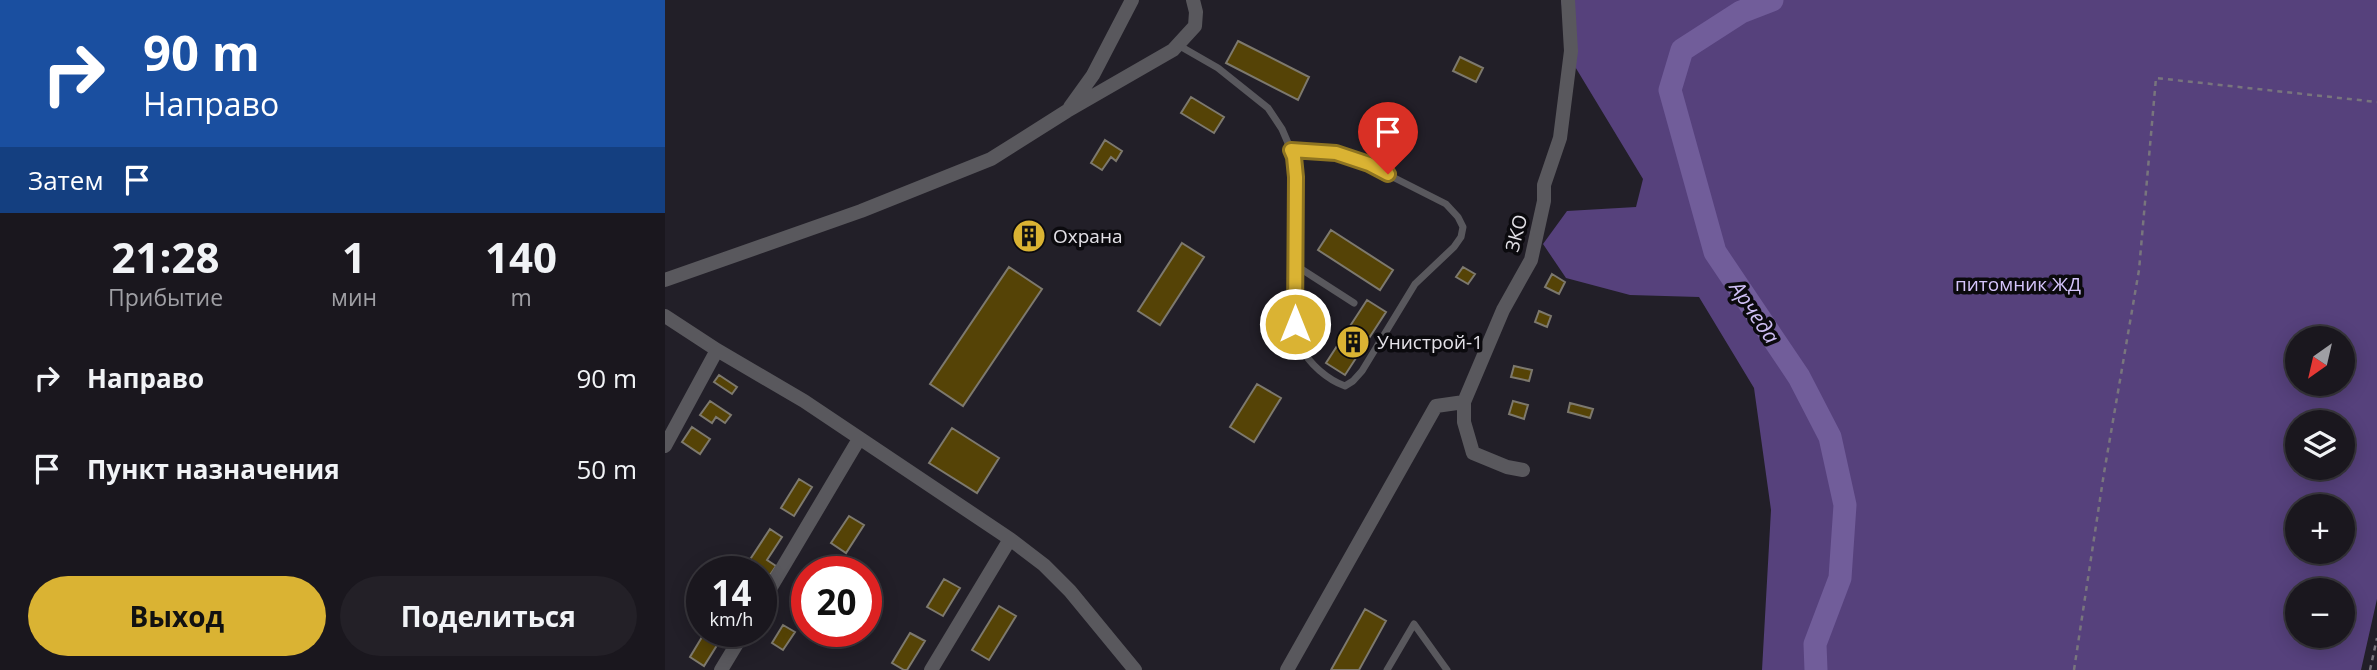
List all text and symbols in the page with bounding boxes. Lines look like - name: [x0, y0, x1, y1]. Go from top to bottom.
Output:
- text: 90 m: [143, 19, 260, 85]
- icon: right: [28, 28, 119, 119]
- text: Направо: [143, 82, 279, 125]
- pin: [1358, 102, 1418, 174]
- icon: arrive: [1369, 113, 1407, 151]
- icon: arrive: [118, 161, 156, 199]
- text: Затем: [28, 162, 104, 198]
- street label: ЗКО: [1499, 212, 1533, 254]
- building icon: Охрана: [1010, 217, 1048, 255]
- place label: Охрана: [1053, 223, 1123, 249]
- text: 21:28: [111, 228, 220, 285]
- text: 1: [342, 228, 366, 285]
- text: 140: [485, 228, 557, 285]
- park label: питомник ЖД: [1955, 271, 2081, 297]
- water label: Арчеда: [1723, 274, 1786, 349]
- text: Прибытие: [108, 281, 223, 313]
- text: мин: [331, 281, 377, 313]
- text: m: [510, 281, 532, 313]
- position arrow: [1258, 287, 1332, 361]
- building icon: Унистрой-1: [1334, 323, 1372, 361]
- north arrow: [2285, 326, 2355, 396]
- map controls: [2285, 326, 2355, 648]
- place label: Унистрой-1: [1377, 329, 1483, 355]
- icon: right: [28, 359, 66, 397]
- text: Направо: [87, 360, 204, 396]
- text: 90 m: [576, 360, 637, 396]
- button: layers: [2285, 410, 2355, 480]
- icon: arrive: [28, 450, 66, 488]
- text: Пункт назначения: [87, 451, 340, 487]
- text: 50 m: [576, 451, 637, 487]
- button: +: [2285, 494, 2355, 564]
- speed limit sign: 20: [791, 556, 882, 647]
- text: 14: [711, 569, 752, 616]
- button: Выход: [28, 576, 326, 656]
- button: Поделиться: [340, 576, 637, 656]
- button: −: [2285, 578, 2355, 648]
- text: km/h: [710, 607, 753, 631]

